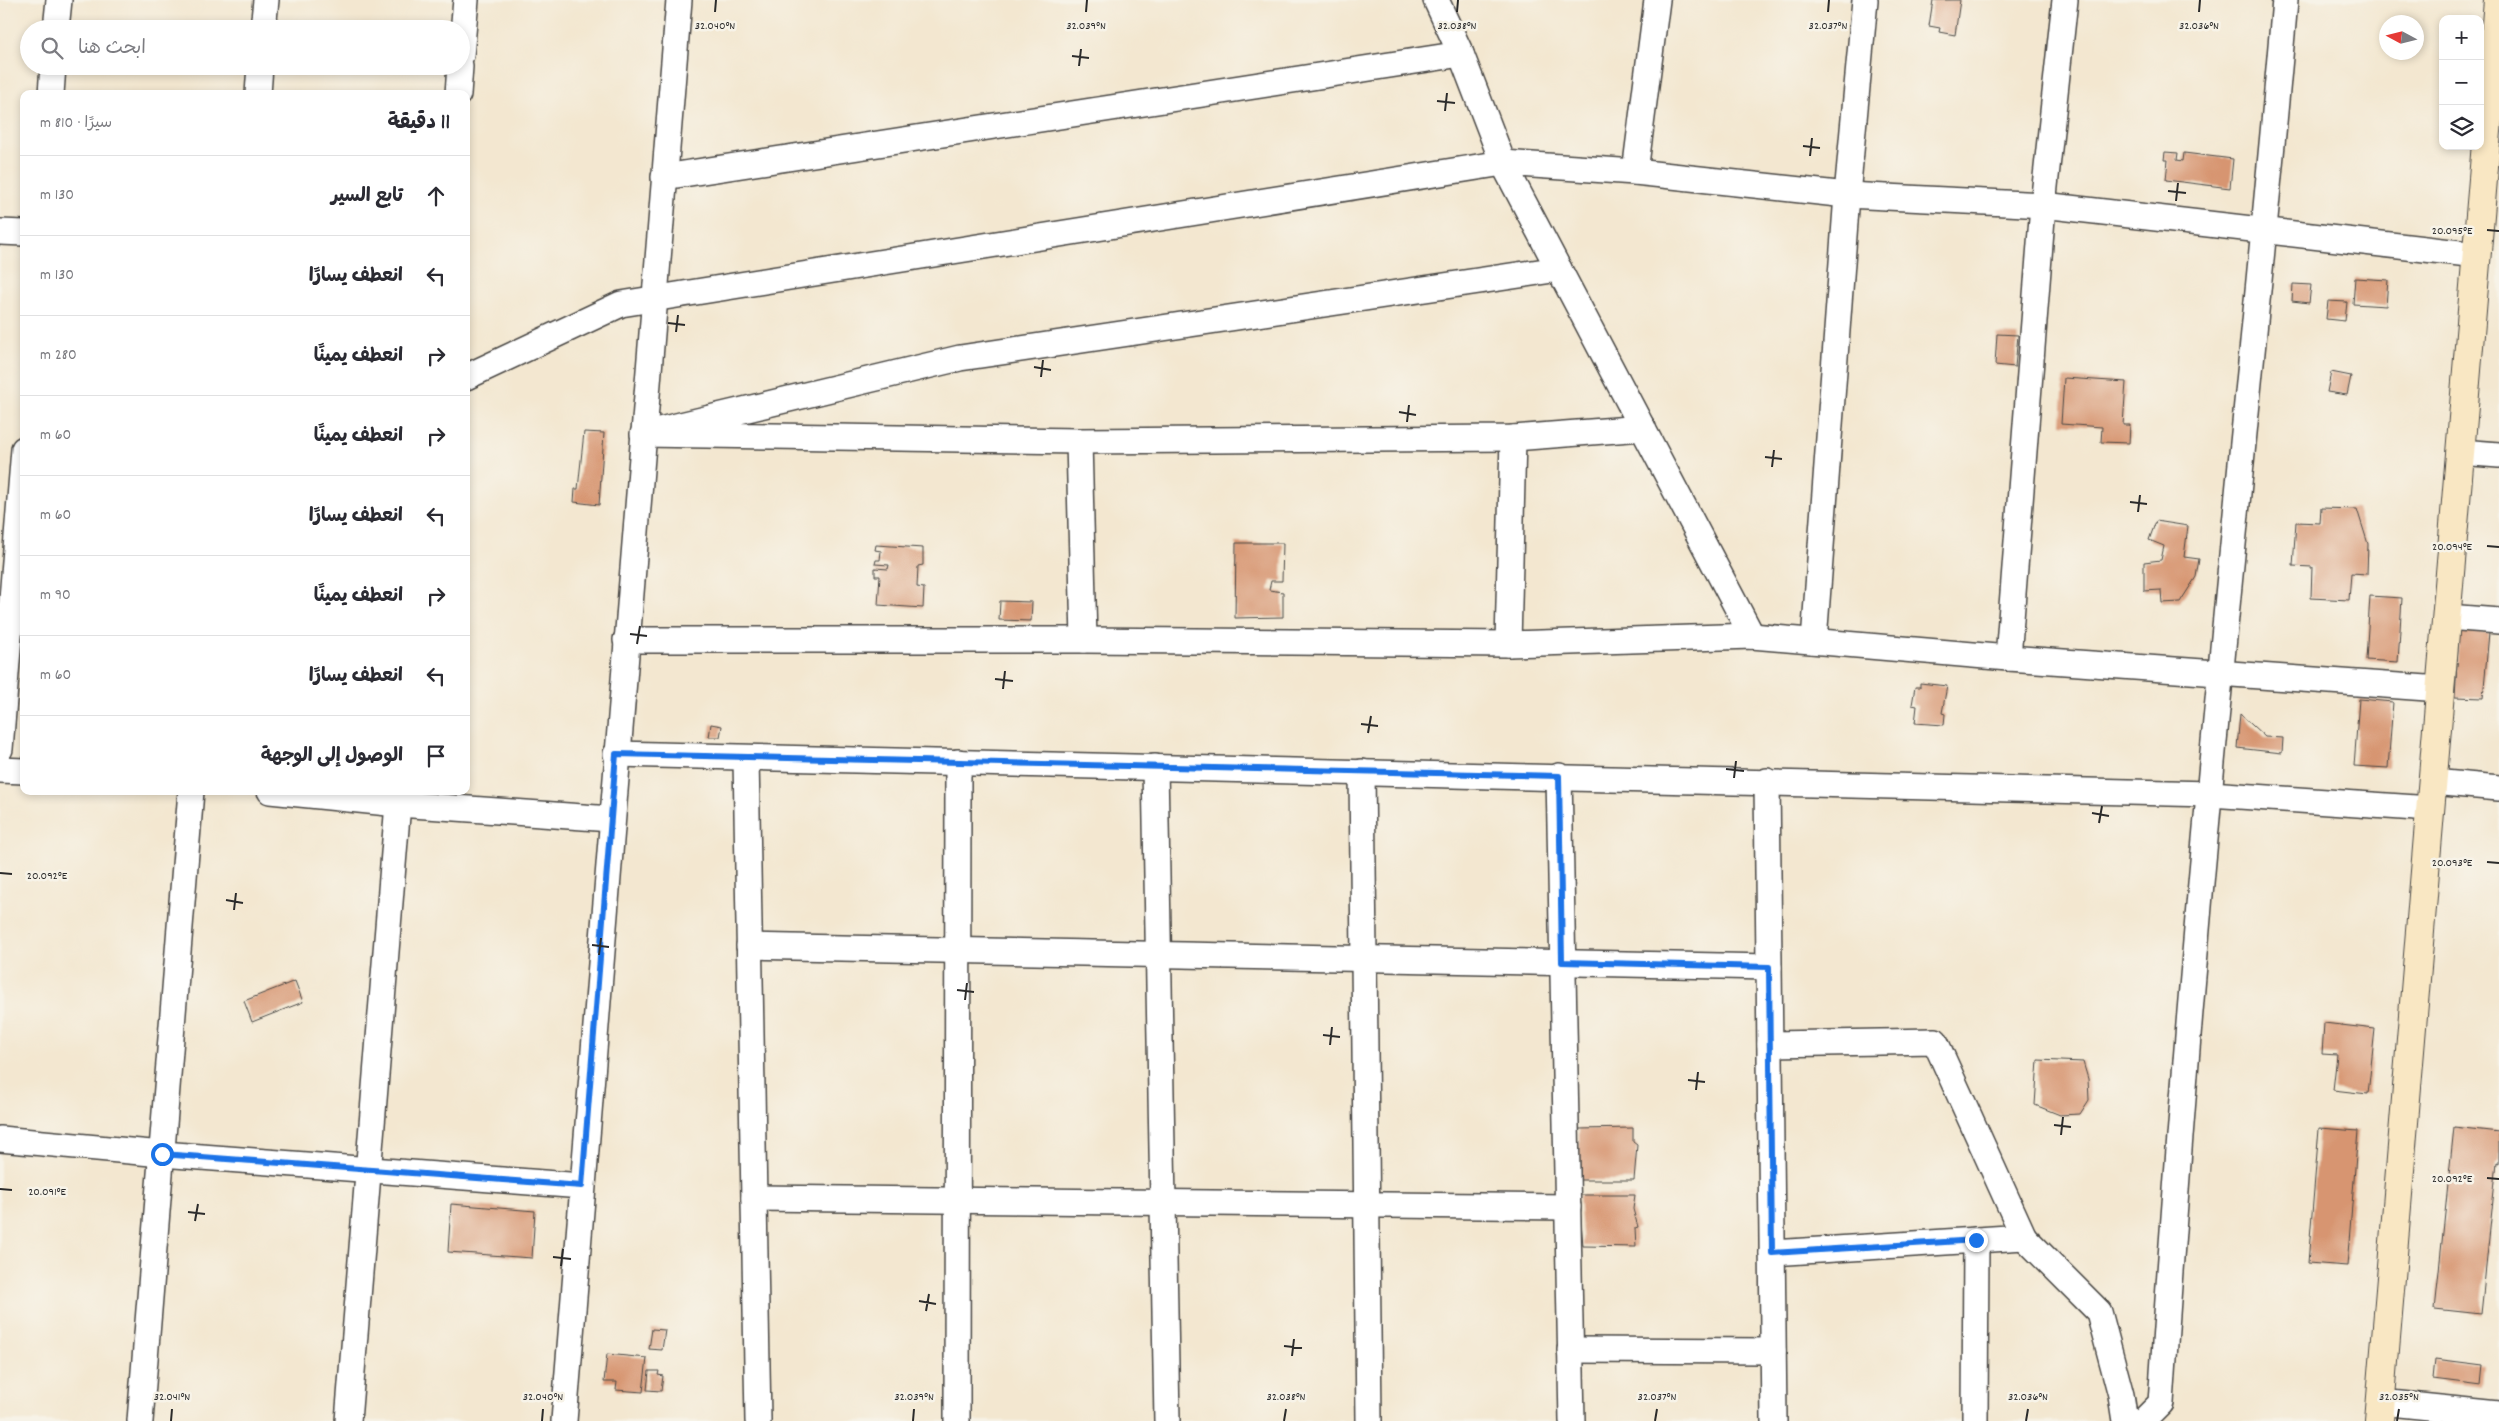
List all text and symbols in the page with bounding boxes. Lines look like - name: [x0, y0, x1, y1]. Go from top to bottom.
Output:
- north arrow: [2379, 15, 2424, 60]
- map controls: [2439, 15, 2484, 150]
- button: +: [2439, 15, 2484, 60]
- text: 32.040°N: [695, 18, 735, 35]
- text: 32.039°N: [1066, 18, 1106, 35]
- text: 32.038°N: [1437, 18, 1477, 35]
- text: 32.037°N: [1809, 18, 1847, 35]
- text: 32.036°N: [2179, 18, 2219, 35]
- search box: [20, 20, 470, 75]
- icon: search: [38, 34, 66, 62]
- text: ابحث هنا: [78, 36, 146, 63]
- button: −: [2439, 60, 2484, 105]
- button: layers: [2439, 105, 2484, 150]
- text: 11 دقيقة: [388, 109, 450, 139]
- text: سيرًا · 810 m: [40, 112, 112, 135]
- icon: ahead: [422, 182, 450, 210]
- text: 130 m: [40, 184, 74, 207]
- text: تابع السير: [331, 184, 403, 211]
- text: 20.095°E: [2432, 223, 2473, 240]
- icon: left: [422, 262, 450, 290]
- text: 130 m: [40, 264, 74, 287]
- text: انعطف يسارًا: [309, 264, 403, 291]
- icon: right: [422, 342, 450, 370]
- text: 280 m: [40, 344, 77, 367]
- text: انعطف يمينًا: [314, 344, 403, 371]
- icon: right: [422, 422, 450, 450]
- text: 60 m: [40, 424, 71, 447]
- text: انعطف يمينًا: [314, 424, 403, 451]
- icon: left: [422, 502, 450, 530]
- text: 60 m: [40, 504, 71, 527]
- text: انعطف يسارًا: [309, 504, 403, 531]
- text: 20.094°E: [2432, 539, 2473, 556]
- icon: right: [422, 582, 450, 610]
- text: 90 m: [40, 584, 71, 607]
- text: انعطف يمينًا: [314, 584, 403, 611]
- icon: left: [422, 662, 450, 690]
- text: 60 m: [40, 664, 71, 687]
- text: انعطف يسارًا: [309, 664, 403, 691]
- icon: arrive: [422, 742, 450, 770]
- text: الوصول إلى الوجهة: [261, 744, 403, 771]
- text: 20.093°E: [2432, 855, 2473, 872]
- text: 20.092°E: [27, 868, 68, 885]
- route start: [151, 1143, 174, 1166]
- text: 20.092°E: [2432, 1171, 2473, 1188]
- text: 20.091°E: [28, 1184, 66, 1201]
- route end: [1965, 1229, 1988, 1252]
- text: 32.041°N: [154, 1389, 190, 1406]
- text: 32.040°N: [523, 1389, 563, 1406]
- text: 32.039°N: [894, 1389, 934, 1406]
- text: 32.038°N: [1266, 1389, 1306, 1406]
- text: 32.037°N: [1638, 1389, 1676, 1406]
- text: 32.036°N: [2008, 1389, 2048, 1406]
- text: 32.035°N: [2379, 1389, 2419, 1406]

